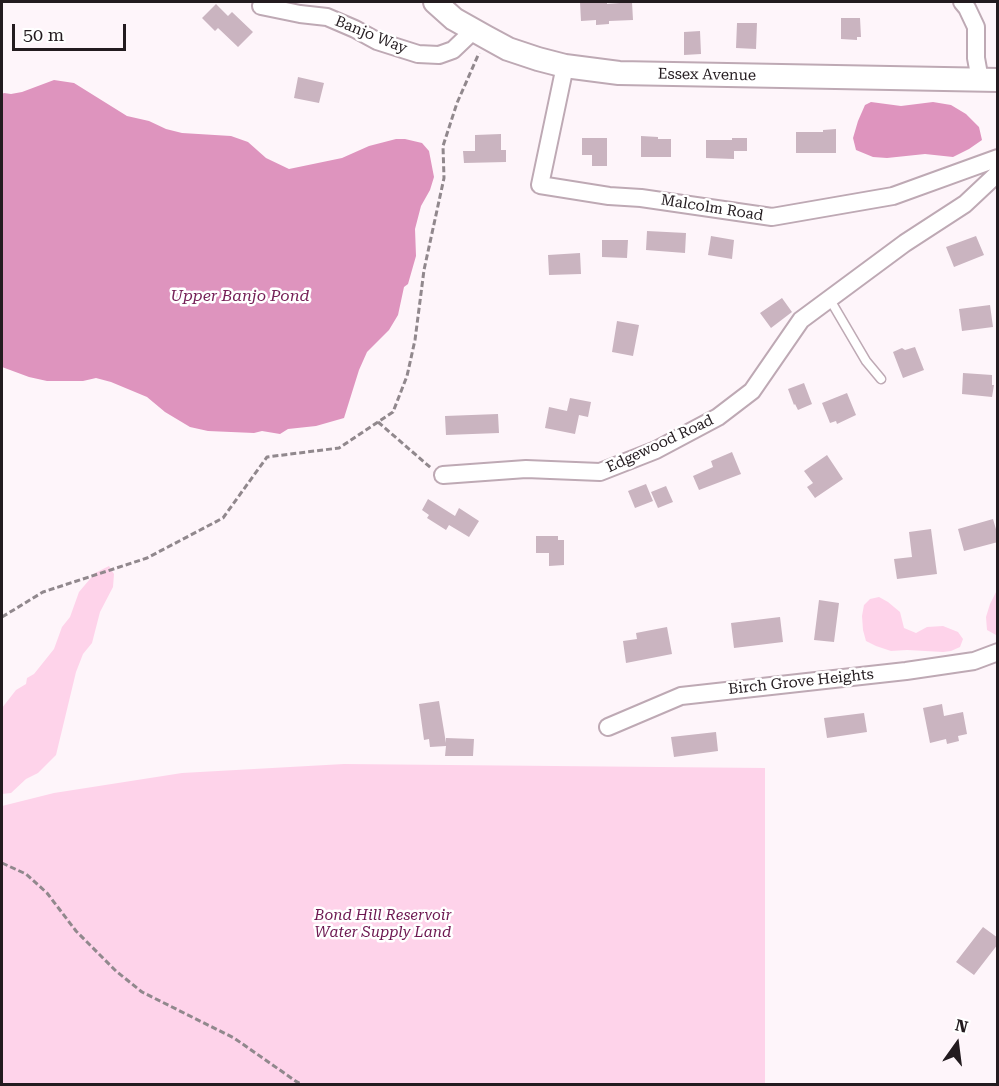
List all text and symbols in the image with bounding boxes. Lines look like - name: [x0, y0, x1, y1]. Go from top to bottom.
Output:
- scale bar: [15, 12, 129, 50]
- street label: Banjo Way: [332, 12, 410, 58]
- text: 50 m: [23, 24, 64, 45]
- street label: Essex Avenue: [658, 65, 756, 85]
- street label: Malcolm Road: [659, 191, 765, 225]
- water label: Upper Banjo Pond: [170, 286, 310, 306]
- street label: Edgewood Road: [603, 411, 717, 477]
- street label: Birch Grove Heights: [727, 665, 875, 699]
- park label: Bond Hill Reservoir Water Supply Land: [314, 907, 452, 942]
- north arrow: [927, 1014, 987, 1074]
- text: N: [953, 1015, 970, 1037]

